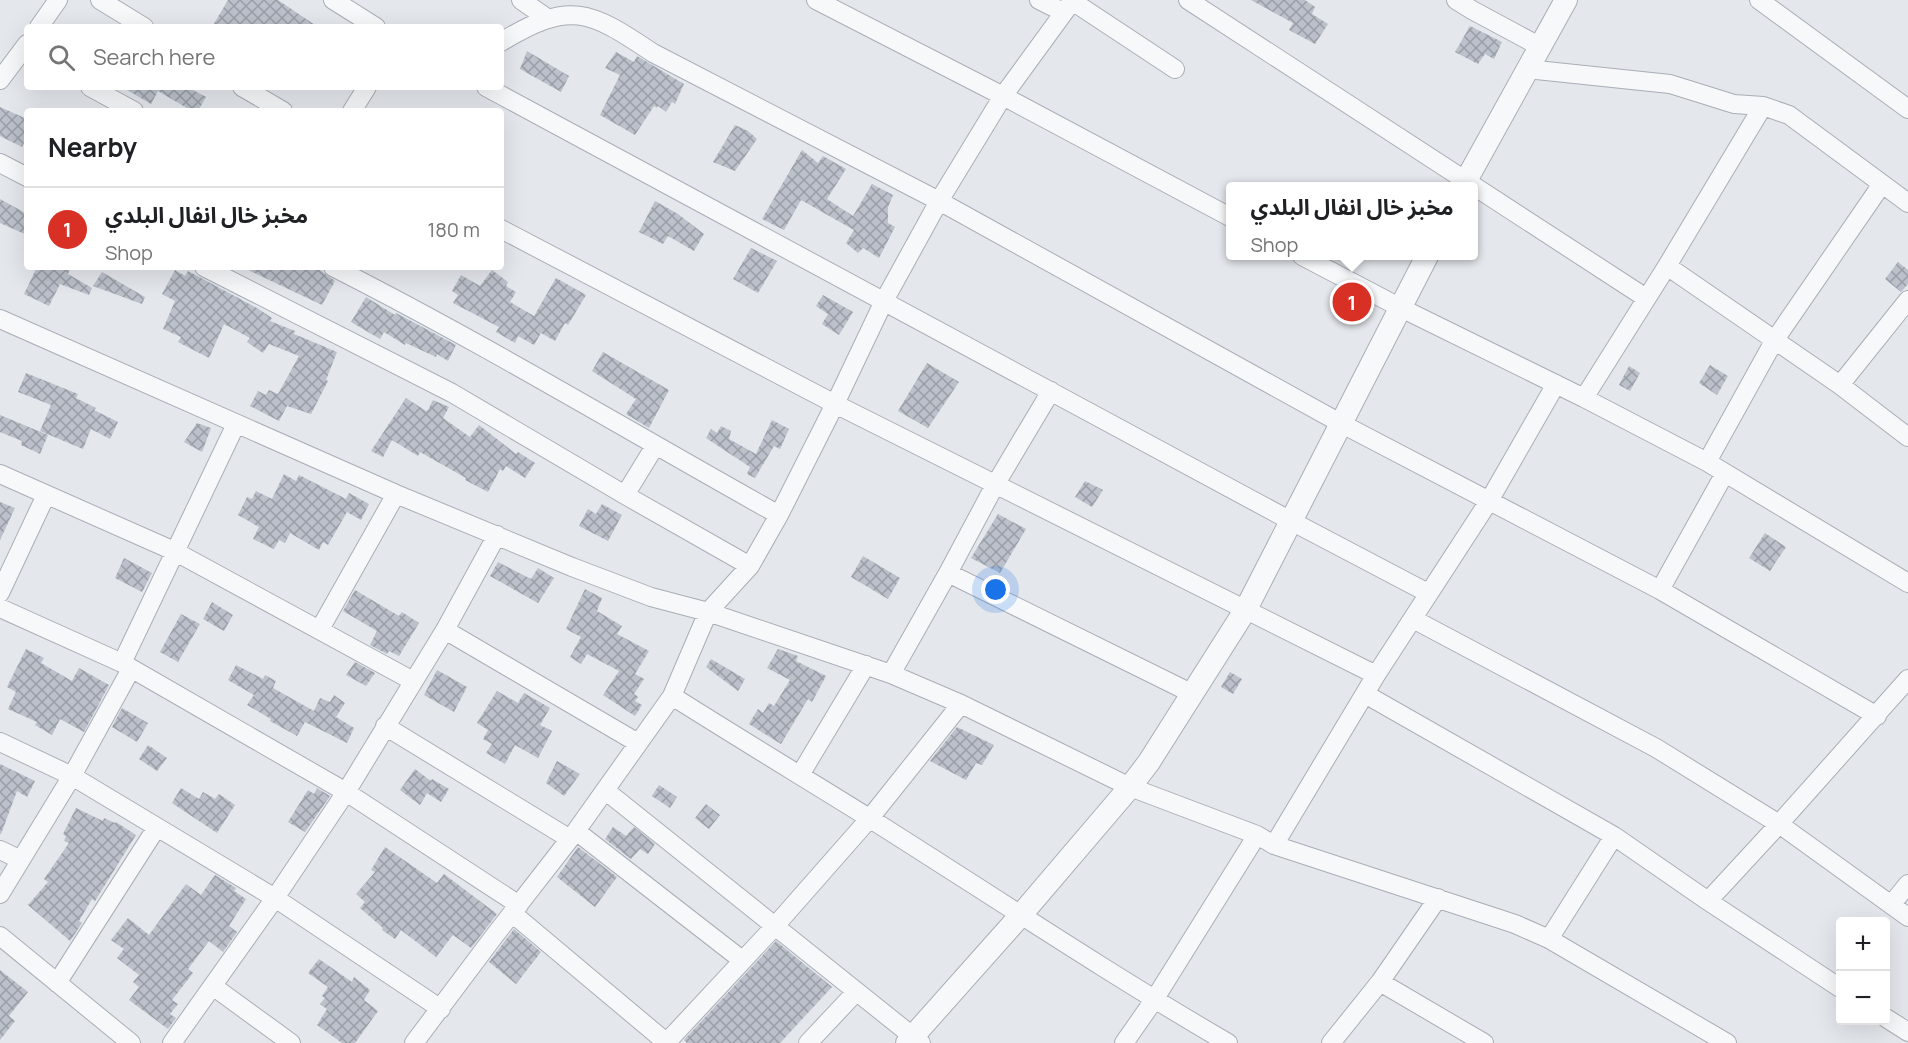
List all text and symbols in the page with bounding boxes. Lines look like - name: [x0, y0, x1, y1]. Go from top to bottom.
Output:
- search box: [24, 24, 504, 90]
- icon: search: [45, 41, 78, 74]
- text: Search here: [93, 42, 215, 72]
- text: Nearby: [48, 129, 137, 165]
- popup: [1226, 182, 1478, 260]
- text: مخبز خال انفال البلدي: [1251, 192, 1453, 222]
- text: مخبز خال انفال البلدي: [105, 200, 308, 230]
- text: 1: [63, 216, 72, 243]
- text: 180 m: [427, 216, 480, 243]
- text: Shop: [1251, 231, 1298, 258]
- text: Shop: [105, 239, 153, 266]
- pin: 1: [1332, 280, 1372, 324]
- your location: [981, 575, 1010, 604]
- map controls: [1836, 917, 1890, 1025]
- button: +: [1836, 917, 1890, 971]
- button: −: [1836, 971, 1890, 1025]

